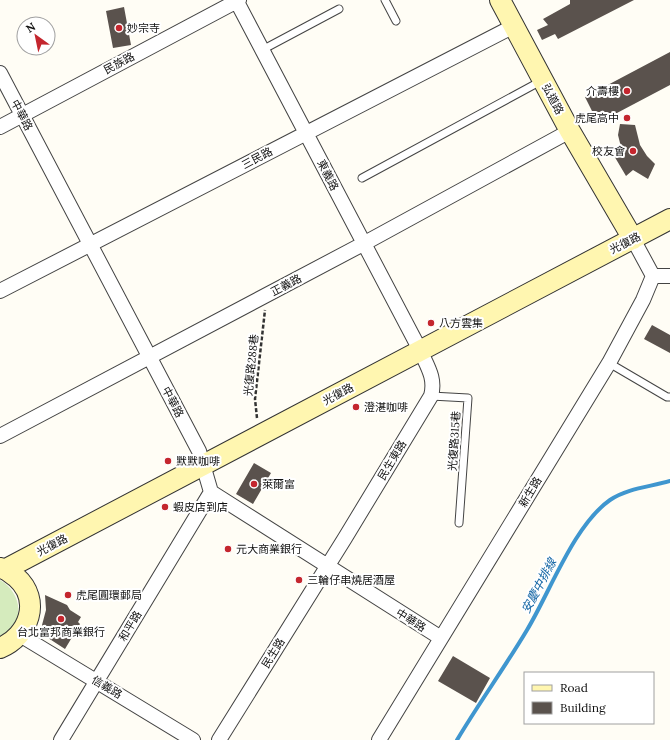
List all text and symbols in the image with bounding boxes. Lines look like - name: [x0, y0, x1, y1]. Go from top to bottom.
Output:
- north arrow: [16, 16, 56, 56]
- text: N: [23, 19, 38, 36]
- place label: 妙宗寺: [127, 21, 160, 35]
- marker: 妙宗寺: [114, 23, 124, 33]
- street label: 民族路: [101, 49, 137, 77]
- street label: 弘道路: [539, 81, 567, 117]
- place label: 介壽樓: [586, 84, 619, 98]
- marker: 介壽樓: [622, 86, 632, 96]
- street label: 中華路: [8, 97, 36, 133]
- place label: 虎尾高中: [575, 111, 619, 125]
- marker: 虎尾高中: [622, 113, 632, 123]
- street label: 三民路: [239, 144, 275, 172]
- place label: 校友會: [592, 144, 625, 158]
- marker: 校友會: [628, 146, 638, 156]
- street label: 東義路: [314, 157, 342, 193]
- street label: 光復路: [607, 229, 643, 257]
- street label: 正義路: [268, 271, 304, 299]
- place label: 八方雲集: [439, 316, 483, 330]
- marker: 八方雲集: [426, 318, 436, 328]
- street label: 光復路288巷: [241, 333, 261, 397]
- street label: 光復路: [320, 380, 356, 408]
- street label: 中華路: [159, 384, 187, 420]
- place label: 澄湛咖啡: [364, 400, 408, 414]
- marker: 澄湛咖啡: [351, 402, 361, 412]
- street label: 光復路315巷: [445, 411, 463, 471]
- street label: 民生東路: [375, 438, 409, 482]
- place label: 默默咖啡: [176, 454, 220, 468]
- marker: 默默咖啡: [163, 456, 173, 466]
- street label: 新生路: [516, 474, 544, 510]
- place label: 萊爾富: [262, 477, 295, 491]
- marker: 萊爾富: [249, 479, 259, 489]
- place label: 蝦皮店到店: [173, 500, 228, 514]
- marker: 蝦皮店到店: [160, 502, 170, 512]
- street label: 光復路: [34, 531, 70, 559]
- place label: 元大商業銀行: [236, 542, 302, 556]
- marker: 元大商業銀行: [223, 544, 233, 554]
- water label: 安慶中排線: [518, 554, 560, 616]
- place label: 三輪仔串燒居酒屋: [307, 573, 395, 587]
- marker: 三輪仔串燒居酒屋: [294, 575, 304, 585]
- place label: 虎尾圓環郵局: [76, 588, 142, 602]
- marker: 虎尾圓環郵局: [63, 590, 73, 600]
- street label: 中華路: [393, 605, 429, 635]
- street label: 和平路: [116, 608, 144, 644]
- marker: 台北富邦商業銀行: [56, 614, 66, 624]
- place label: 台北富邦商業銀行: [17, 625, 105, 639]
- street label: 民生路: [258, 635, 288, 671]
- legend: [524, 672, 654, 724]
- street label: 信義路: [89, 673, 125, 701]
- text: Road: [560, 680, 588, 695]
- text: Building: [560, 700, 606, 715]

